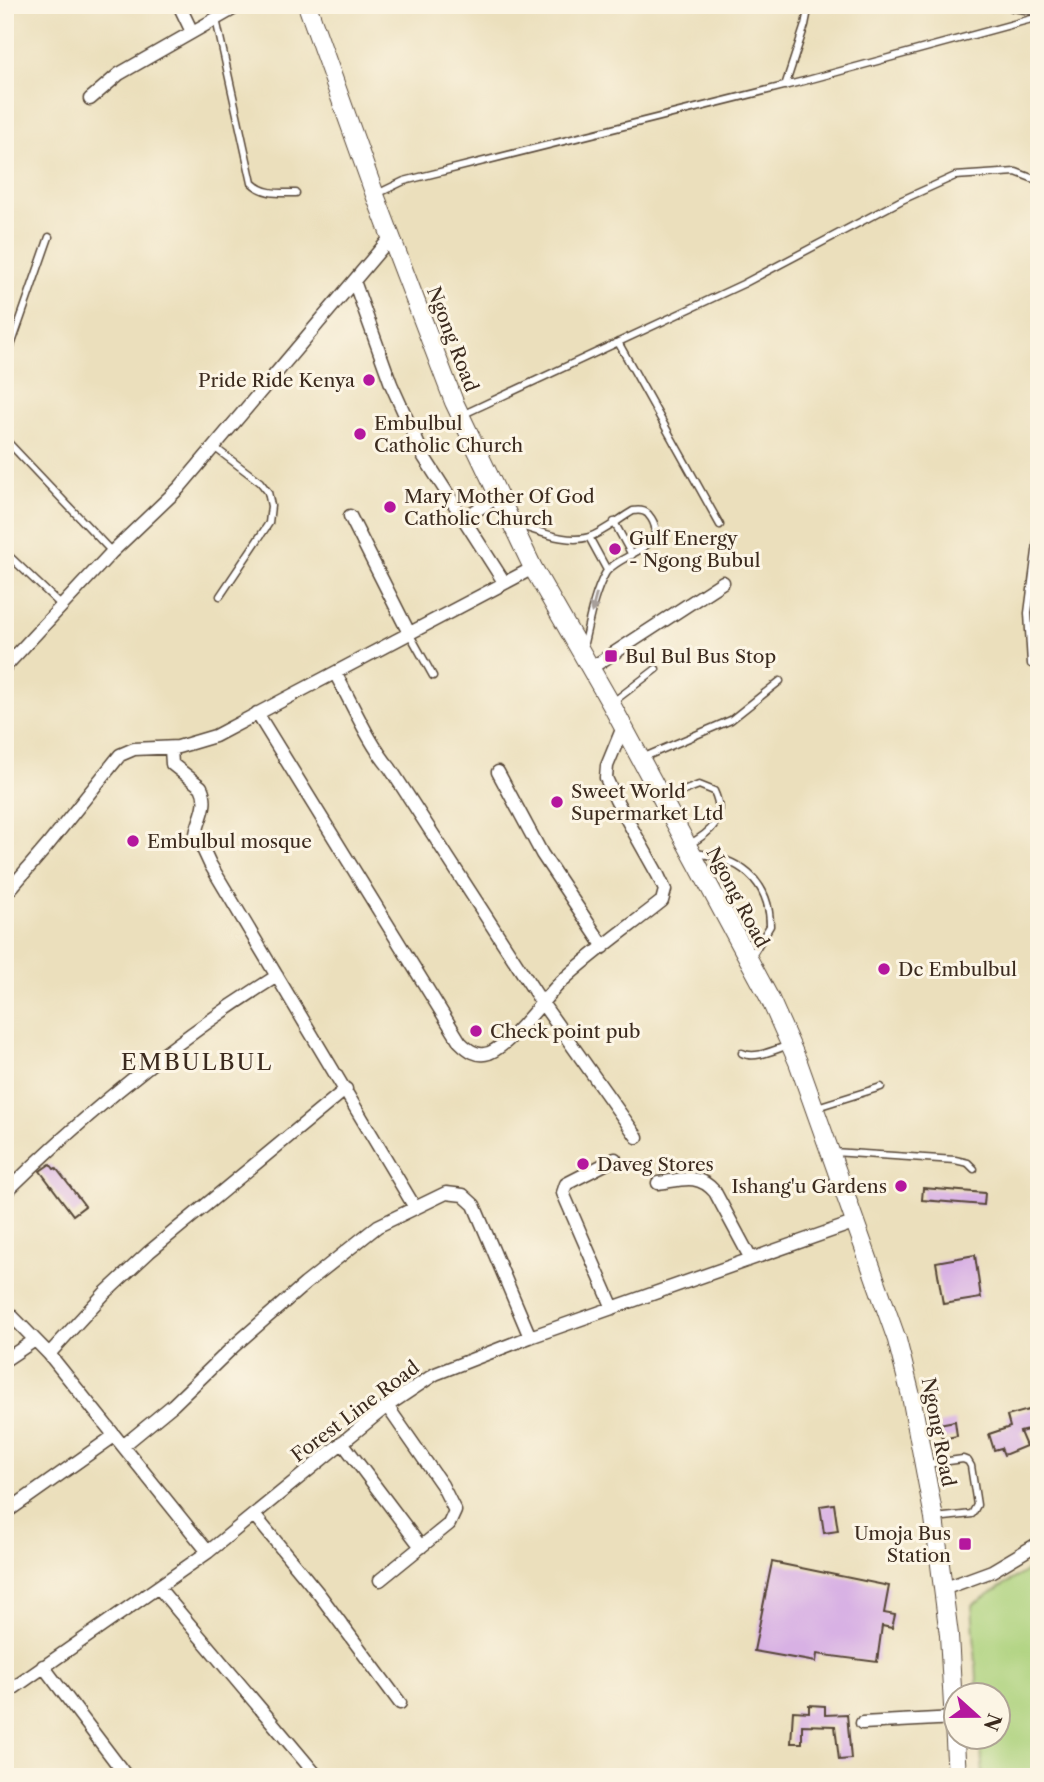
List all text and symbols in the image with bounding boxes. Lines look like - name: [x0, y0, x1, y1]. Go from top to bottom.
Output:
- street label: Ngong Road: [422, 283, 483, 395]
- place label: Pride Ride Kenya: [198, 369, 355, 392]
- marker: Pride Ride Kenya: [361, 372, 377, 388]
- place label: Embulbul Catholic Church: [374, 412, 523, 457]
- marker: Embulbul Catholic Church: [352, 426, 368, 442]
- place label: Mary Mother Of God Catholic Church: [404, 485, 595, 530]
- marker: Mary Mother Of God Catholic Church: [382, 499, 398, 515]
- place label: Gulf Energy - Ngong Bubul: [629, 527, 761, 572]
- marker: Gulf Energy - Ngong Bubul: [607, 541, 623, 557]
- one-way arrow: [589, 593, 599, 614]
- place label: Bul Bul Bus Stop: [625, 645, 776, 668]
- marker: Bul Bul Bus Stop: [603, 648, 619, 664]
- place label: Sweet World Supermarket Ltd: [571, 780, 724, 825]
- marker: Sweet World Supermarket Ltd: [549, 794, 565, 810]
- place label: Embulbul mosque: [147, 830, 312, 853]
- marker: Embulbul mosque: [125, 833, 141, 849]
- street label: Ngong Road: [701, 843, 774, 952]
- place label: Dc Embulbul: [898, 958, 1017, 981]
- marker: Dc Embulbul: [876, 961, 892, 977]
- place label: Check point pub: [490, 1020, 641, 1043]
- marker: Check point pub: [468, 1023, 484, 1039]
- district label: EMBULBUL: [121, 1048, 273, 1076]
- place label: Daveg Stores: [597, 1153, 714, 1176]
- marker: Daveg Stores: [575, 1156, 591, 1172]
- place label: Ishang'u Gardens: [732, 1175, 887, 1198]
- marker: Ishang'u Gardens: [893, 1178, 909, 1194]
- street label: Forest Line Road: [287, 1356, 424, 1467]
- street label: Ngong Road: [917, 1376, 960, 1489]
- place label: Umoja Bus Station: [854, 1522, 951, 1567]
- marker: Umoja Bus Station: [957, 1536, 973, 1552]
- north arrow: [942, 1680, 1012, 1750]
- text: N: [979, 1710, 1006, 1734]

